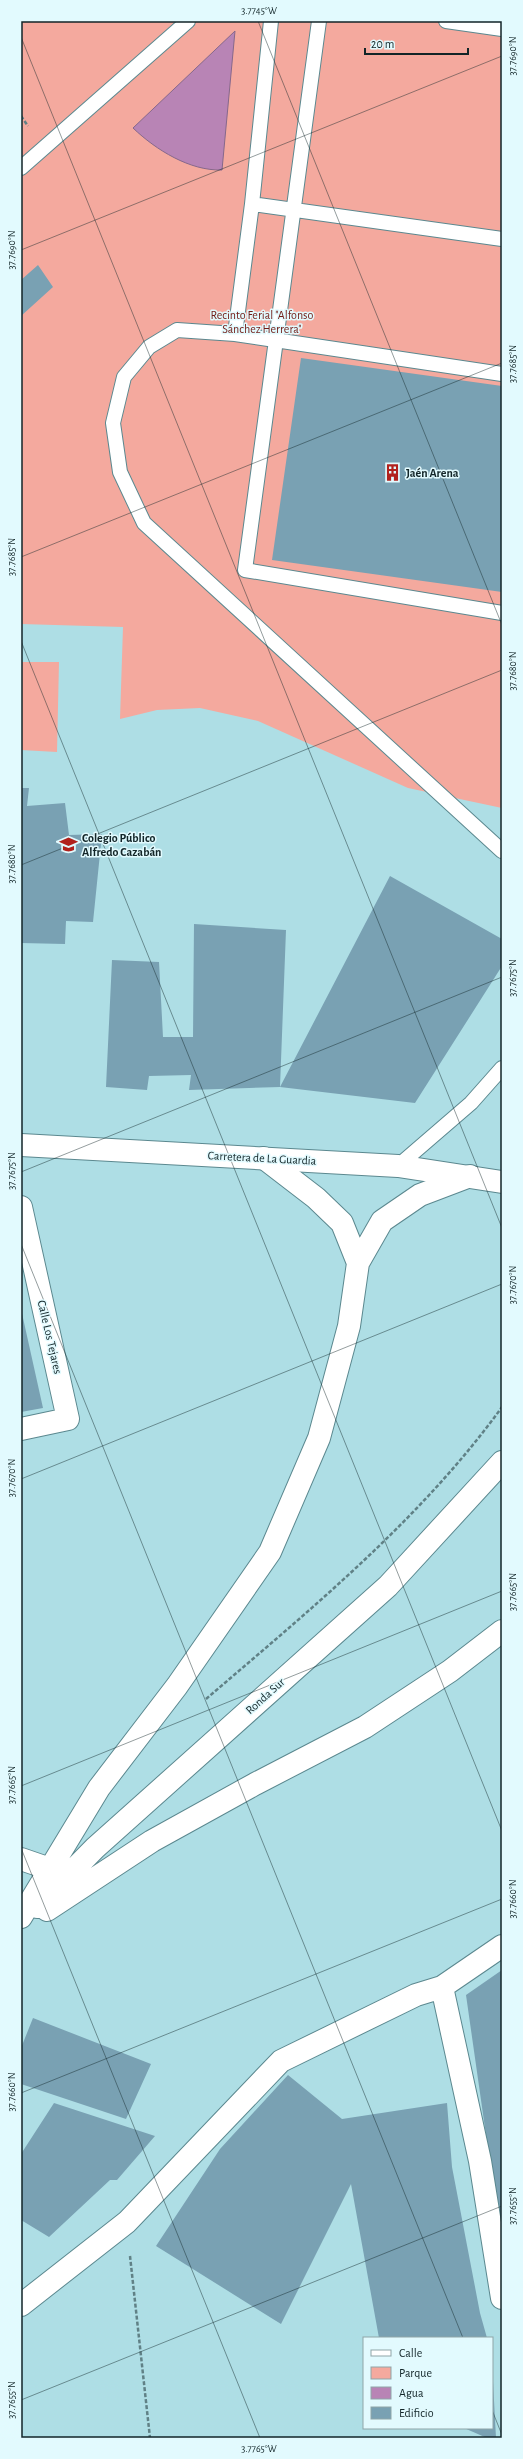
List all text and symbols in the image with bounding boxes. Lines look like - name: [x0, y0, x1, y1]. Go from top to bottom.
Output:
- text: 3.7745°W: [241, 6, 277, 16]
- scale bar: [365, 30, 468, 56]
- text: 37.7690°N: [508, 36, 518, 76]
- text: 20 m: [371, 38, 394, 50]
- text: 37.7690°N: [7, 230, 17, 270]
- park label: Recinto Ferial "Alfonso Sánchez Herrera": [211, 309, 314, 335]
- text: 37.7685°N: [508, 345, 518, 383]
- building icon: Jaén Arena: [383, 463, 403, 483]
- place label: Jaén Arena: [406, 467, 459, 479]
- text: 37.7685°N: [7, 538, 17, 576]
- text: 37.7680°N: [508, 651, 518, 691]
- place label: Colegio Público Alfredo Cazabán: [82, 832, 161, 858]
- school or university icon: Colegio Público Alfredo Cazabán: [59, 835, 79, 855]
- text: 37.7680°N: [7, 844, 17, 884]
- text: 37.7675°N: [508, 959, 518, 997]
- street label: Carretera de La Guardia: [207, 1149, 317, 1167]
- text: 37.7675°N: [7, 1152, 17, 1190]
- text: 37.7670°N: [508, 1266, 518, 1304]
- street label: Calle Los Tejares: [35, 1299, 64, 1375]
- text: 37.7670°N: [7, 1459, 17, 1497]
- text: 37.7665°N: [508, 1573, 518, 1611]
- street label: Ronda Sur: [243, 1676, 287, 1716]
- text: 37.7665°N: [7, 1766, 17, 1804]
- text: 37.7660°N: [508, 1879, 518, 1919]
- text: 37.7660°N: [7, 2072, 17, 2112]
- text: 37.7655°N: [508, 2187, 518, 2225]
- legend: [363, 2337, 493, 2429]
- text: Calle: [399, 2347, 422, 2359]
- text: Parque: [399, 2367, 432, 2379]
- text: 37.7655°N: [7, 2381, 17, 2419]
- text: Agua: [399, 2387, 424, 2399]
- text: Edificio: [399, 2407, 434, 2419]
- text: 3.7765°W: [241, 2444, 277, 2454]

